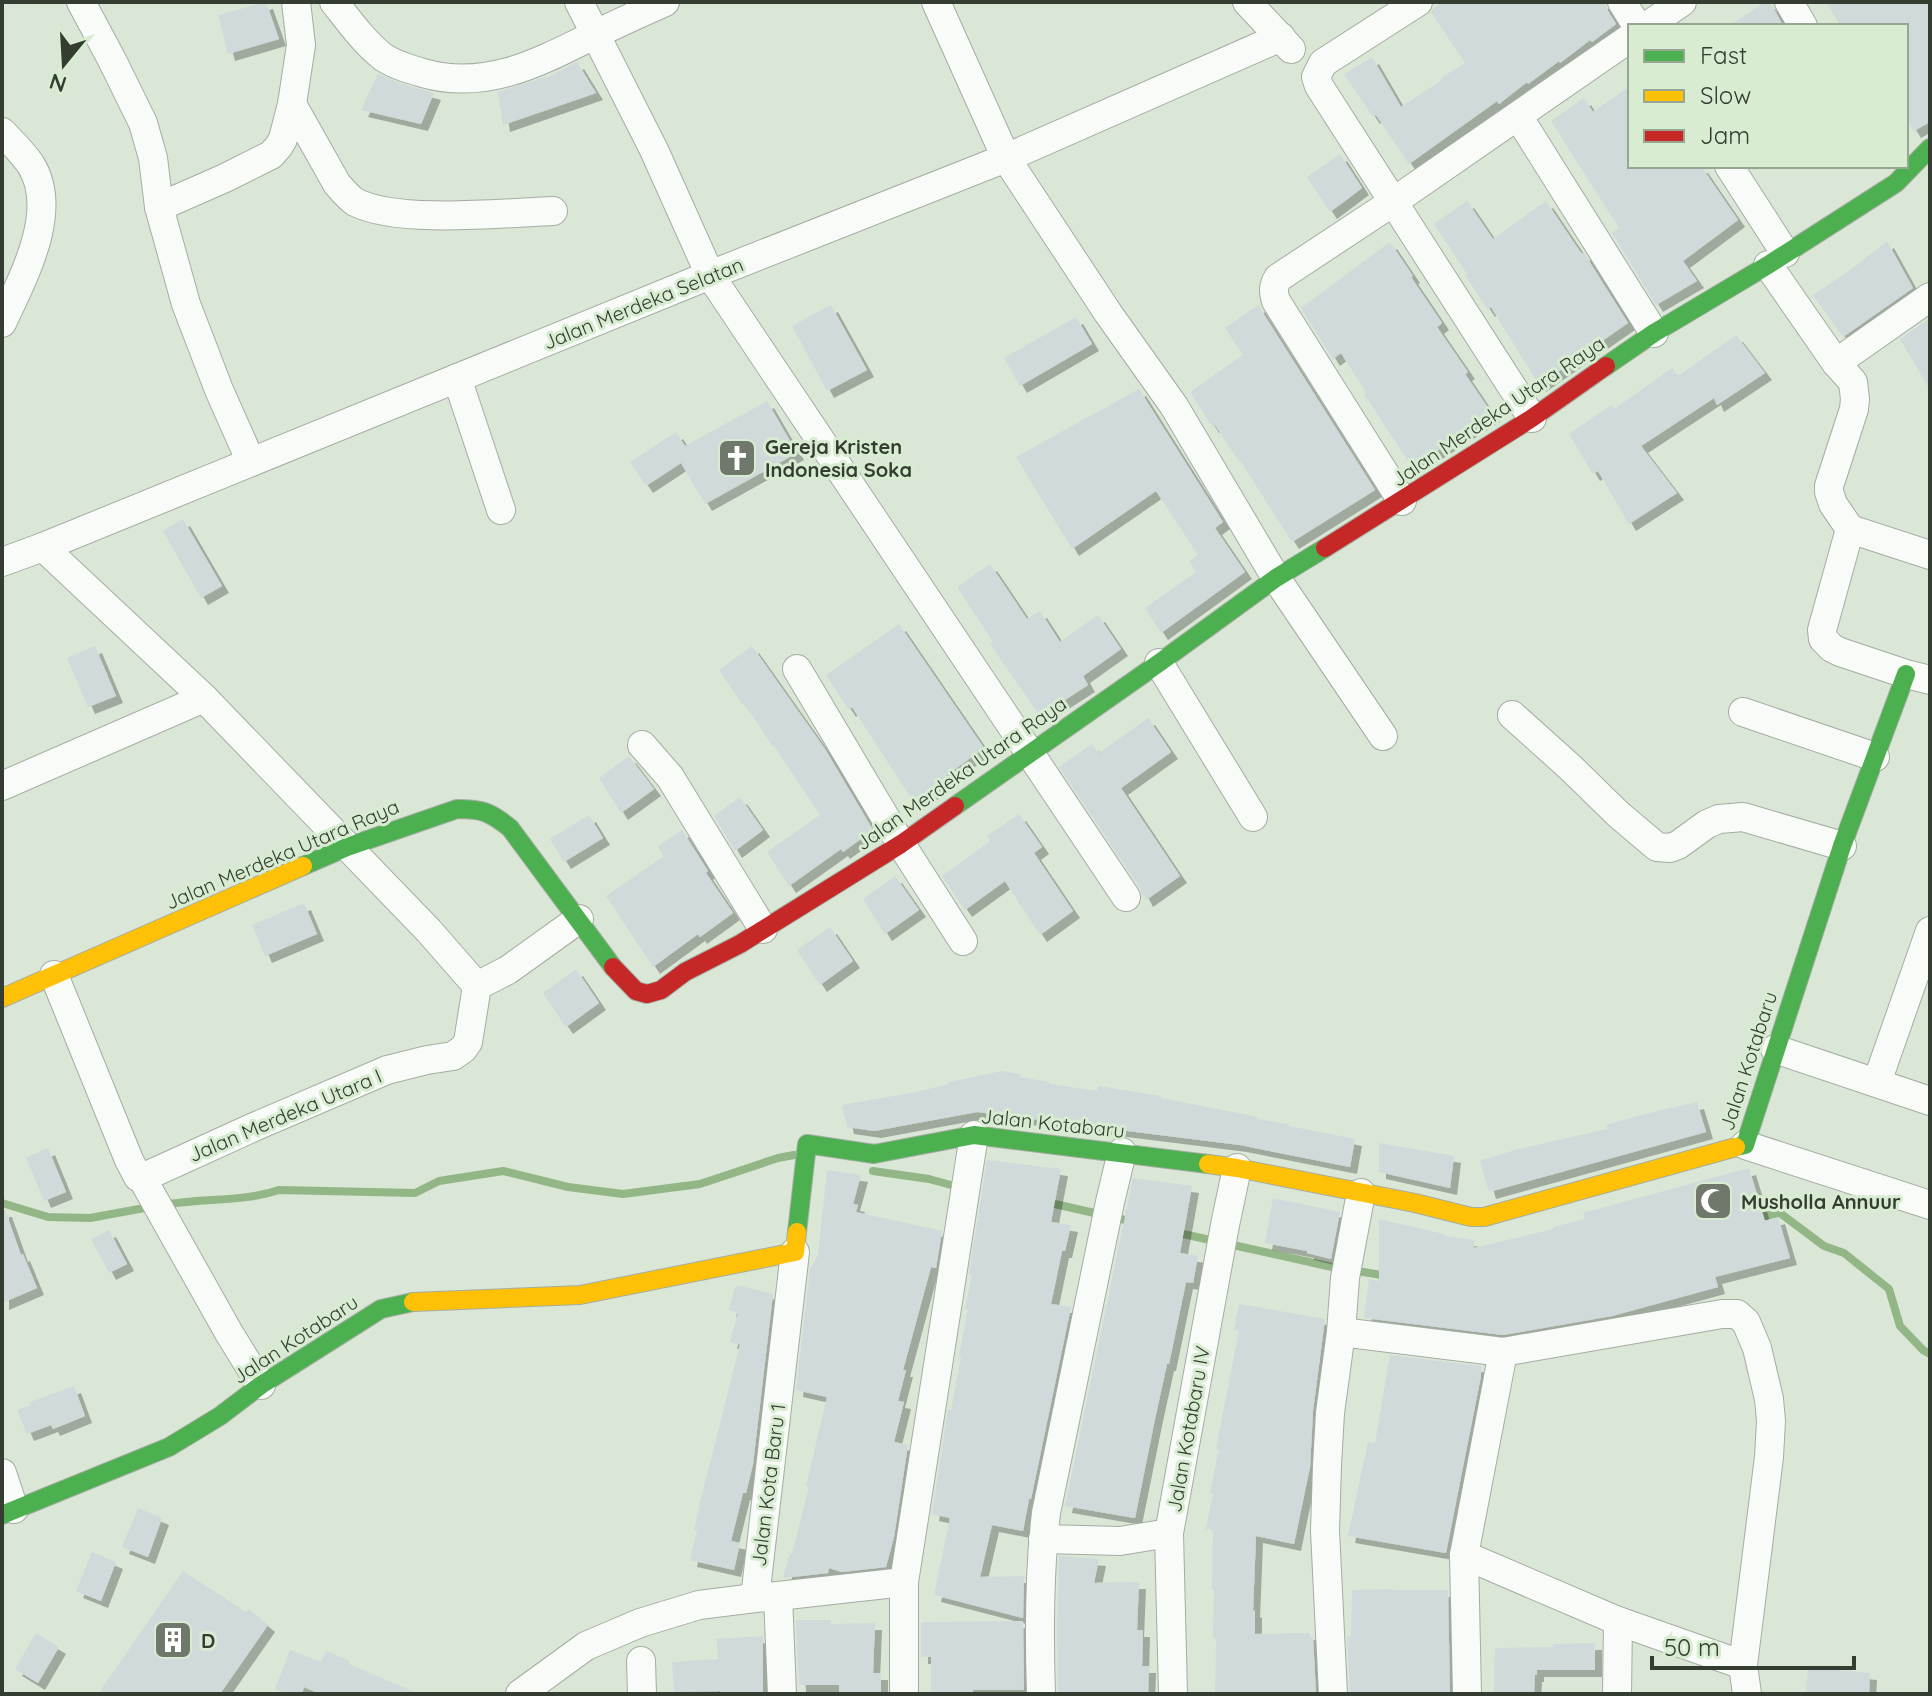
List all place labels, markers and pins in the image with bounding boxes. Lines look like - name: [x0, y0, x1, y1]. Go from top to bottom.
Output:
- place label: Gereja Kristen Indonesia Soka: [765, 434, 912, 482]
- church icon: Gereja Kristen Indonesia Soka: [716, 437, 758, 479]
- mosque icon: Musholla Annuur: [1692, 1180, 1734, 1222]
- place label: Musholla Annuur: [1741, 1189, 1901, 1214]
- building icon: D: [152, 1619, 194, 1661]
- place label: D: [201, 1628, 215, 1653]

